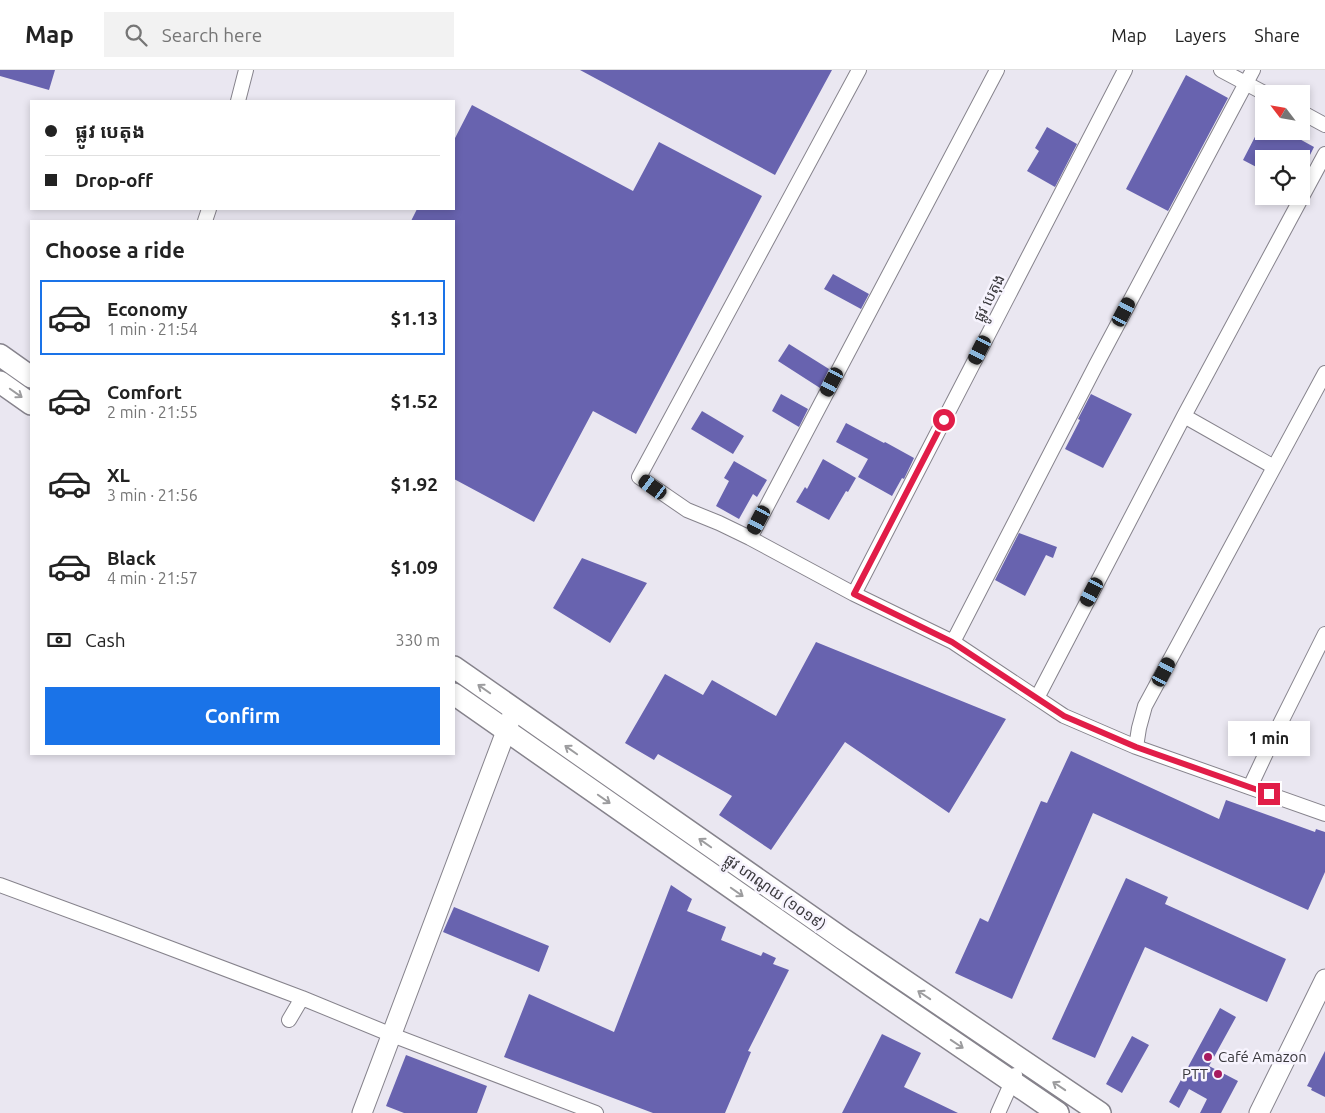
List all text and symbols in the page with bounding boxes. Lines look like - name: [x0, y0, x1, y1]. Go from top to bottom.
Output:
- search box: [104, 12, 454, 57]
- text: Map: [25, 21, 74, 48]
- icon: search: [122, 21, 150, 49]
- text: Search here: [162, 24, 262, 46]
- text: Map: [1111, 25, 1147, 45]
- text: Layers: [1175, 25, 1226, 45]
- text: Share: [1254, 25, 1300, 45]
- north arrow: [1255, 85, 1310, 140]
- map controls: [1255, 85, 1310, 205]
- text: ផ្លូវ បេតុង: [75, 120, 145, 142]
- button: locate: [1255, 150, 1310, 205]
- text: Drop-off: [75, 169, 153, 191]
- text: Choose a ride: [45, 237, 185, 262]
- street label: ផ្លូវ បេតុង: [969, 271, 1012, 327]
- icon: car: [47, 295, 92, 340]
- car: [1110, 295, 1137, 329]
- text: Economy: [107, 298, 188, 320]
- text: $1.13: [390, 307, 438, 329]
- text: 1 min · 21:54: [107, 320, 198, 338]
- car: [966, 333, 993, 367]
- car: [818, 365, 845, 399]
- icon: car: [47, 378, 92, 423]
- text: Comfort: [107, 381, 182, 403]
- one-way arrow: [8, 388, 22, 398]
- text: $1.52: [390, 390, 438, 412]
- text: 2 min · 21:55: [107, 403, 198, 421]
- route start: [933, 409, 955, 431]
- icon: car: [47, 461, 92, 506]
- text: XL: [107, 464, 130, 486]
- car: [636, 472, 669, 502]
- text: $1.92: [390, 473, 438, 495]
- text: 3 min · 21:56: [107, 486, 198, 504]
- car: [745, 503, 772, 537]
- icon: car: [47, 544, 92, 589]
- text: Black: [107, 547, 156, 569]
- text: $1.09: [390, 556, 438, 578]
- text: 4 min · 21:57: [107, 569, 198, 587]
- car: [1078, 575, 1105, 609]
- icon: cash: [45, 626, 73, 654]
- text: Cash: [85, 629, 126, 651]
- text: 330 m: [395, 631, 440, 649]
- car: [1150, 655, 1177, 689]
- one-way arrow: [477, 684, 491, 694]
- button: Confirm: [45, 687, 440, 745]
- callout: 1 min: [1228, 722, 1310, 756]
- text: 1 min: [1249, 729, 1289, 747]
- one-way arrow: [564, 745, 578, 755]
- route end: [1258, 783, 1280, 805]
- one-way arrow: [597, 794, 611, 804]
- one-way arrow: [698, 838, 712, 848]
- street label: ផ្លូវ ហាណូយ (១០១៩): [718, 850, 829, 937]
- one-way arrow: [730, 887, 744, 897]
- one-way arrow: [918, 990, 932, 1000]
- one-way arrow: [950, 1039, 964, 1049]
- place label: Café Amazon: [1218, 1048, 1307, 1065]
- marker: Café Amazon: [1202, 1051, 1214, 1063]
- place label: PTT: [1182, 1065, 1209, 1082]
- marker: PTT: [1212, 1068, 1224, 1080]
- one-way arrow: [1052, 1081, 1066, 1091]

